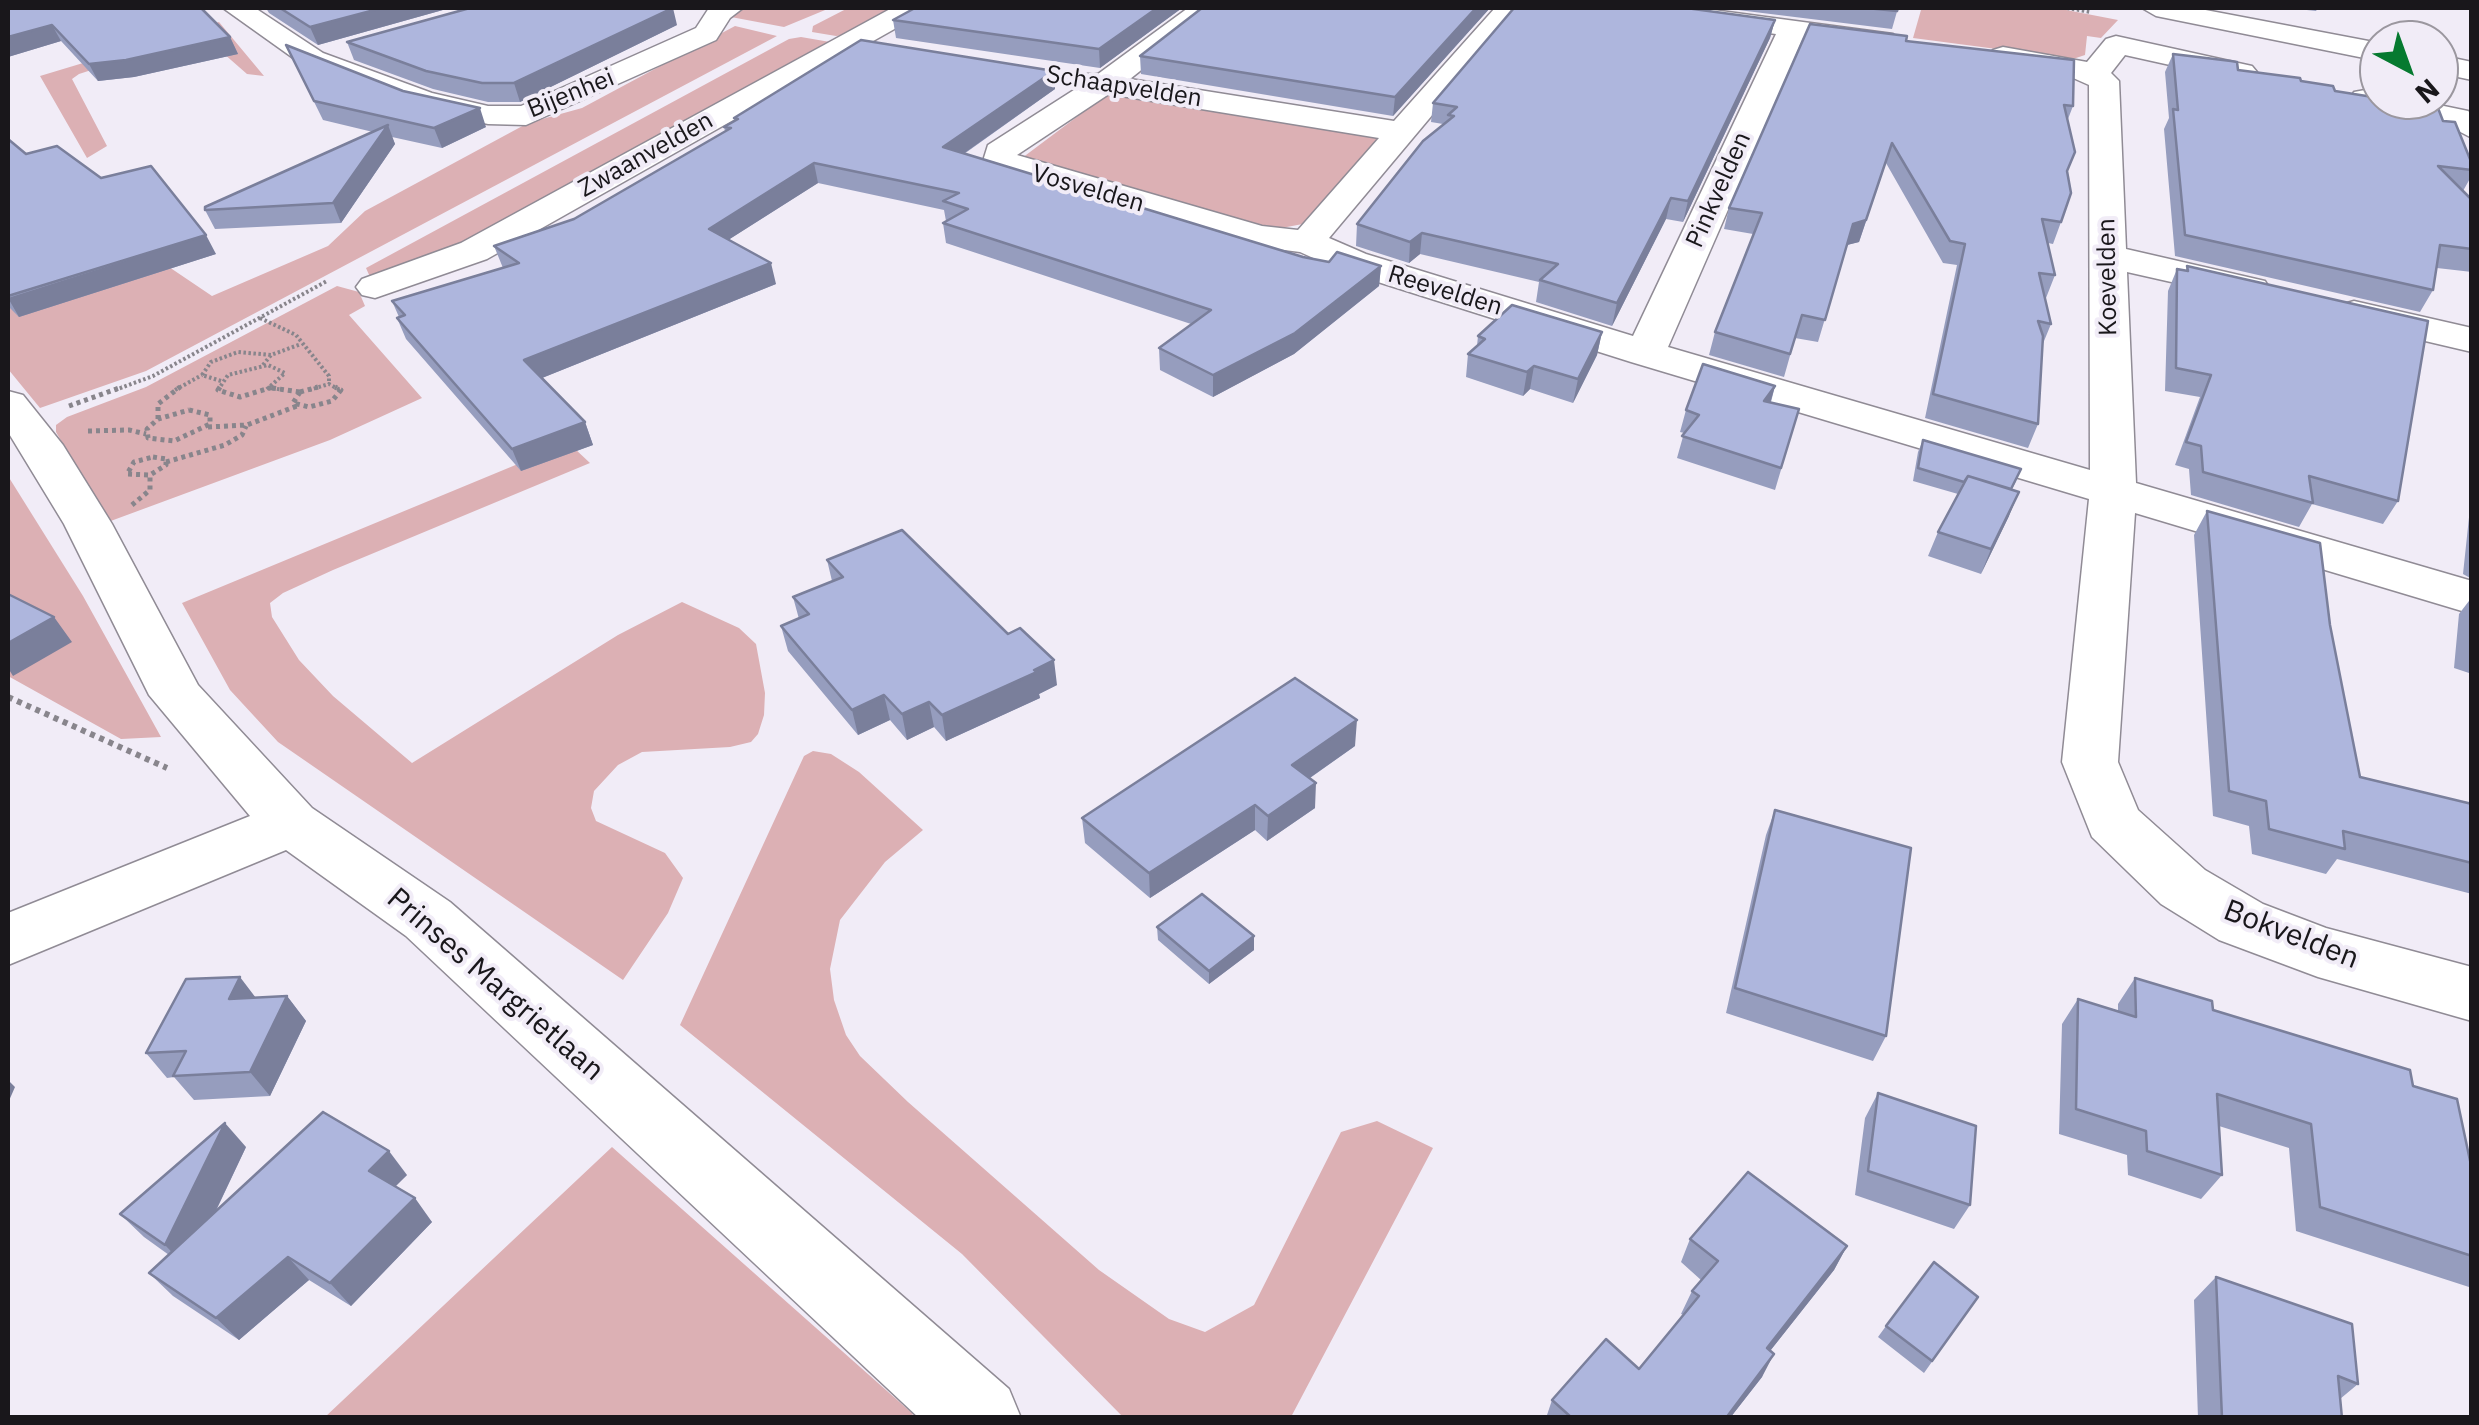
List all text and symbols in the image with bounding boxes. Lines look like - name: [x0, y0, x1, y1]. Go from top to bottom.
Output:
- north arrow: [2359, 20, 2459, 120]
- street label: Schaapvelden: [1044, 60, 1204, 114]
- street label: Bijenhei: [523, 63, 619, 125]
- text: N: [2408, 71, 2447, 112]
- street label: Zwaanvelden: [573, 106, 719, 204]
- street label: Pinkvelden: [1680, 128, 1758, 252]
- street label: Vosvelden: [1028, 159, 1148, 219]
- street label: Koevelden: [2092, 218, 2124, 336]
- street label: Reevelden: [1384, 259, 1506, 323]
- street label: Prinses Margrietlaan: [379, 881, 611, 1089]
- street label: Bokvelden: [2218, 893, 2364, 977]

